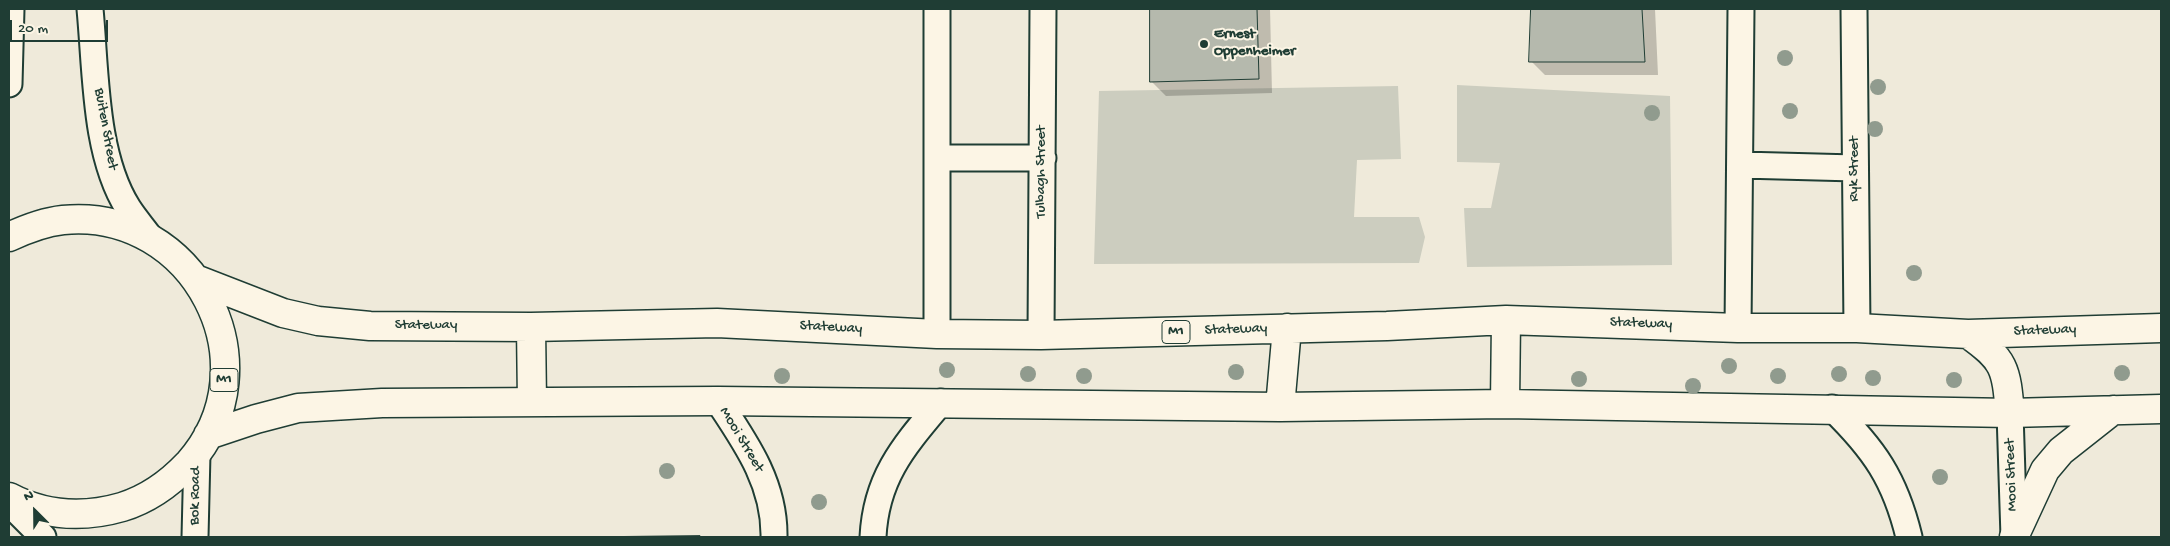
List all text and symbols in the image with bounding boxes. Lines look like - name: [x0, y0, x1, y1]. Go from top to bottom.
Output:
- scale bar: [12, 10, 110, 42]
- text: 20 m: [18, 20, 48, 38]
- place label: Ernest Oppenheimer: [1214, 26, 1295, 61]
- marker: Ernest Oppenheimer: [1198, 38, 1210, 50]
- street label: Buiten Street: [89, 87, 121, 171]
- street label: Tulbagh Street: [1033, 126, 1051, 218]
- street label: Ryk Street: [1846, 136, 1864, 202]
- street label: Stateway: [1609, 314, 1673, 334]
- street label: Stateway: [395, 317, 457, 335]
- street label: Stateway: [799, 317, 863, 339]
- street label: Stateway: [1204, 320, 1268, 340]
- road number: M1: [1162, 321, 1190, 344]
- street label: Stateway: [2013, 321, 2077, 341]
- road number: M1: [210, 368, 238, 392]
- street label: Mooi Street: [715, 404, 767, 476]
- street label: Mooi Street: [2002, 438, 2022, 512]
- street label: Bok Road: [186, 467, 206, 525]
- north arrow: [10, 486, 60, 536]
- text: N: [21, 487, 36, 506]

